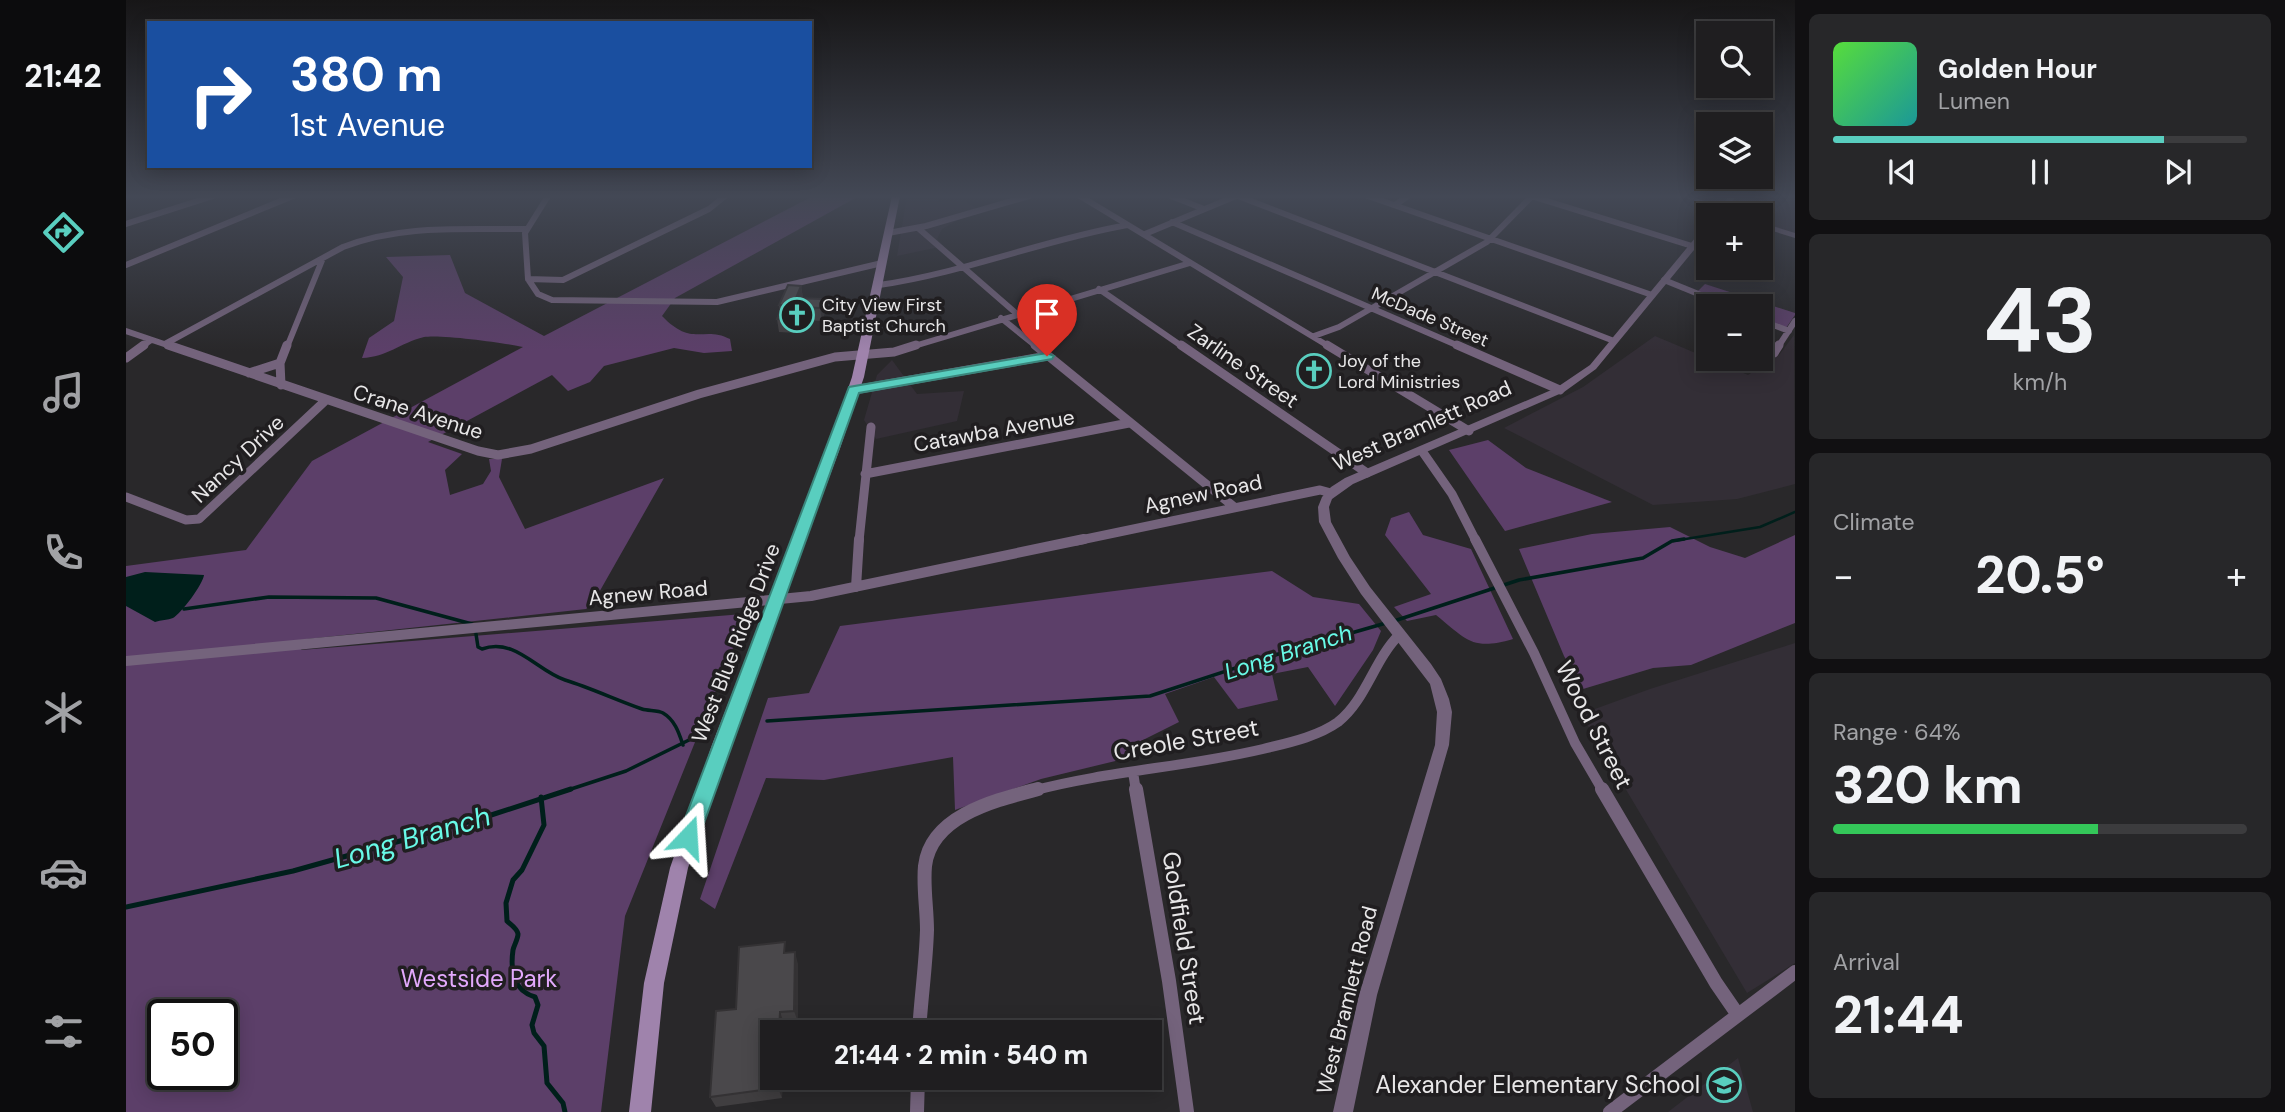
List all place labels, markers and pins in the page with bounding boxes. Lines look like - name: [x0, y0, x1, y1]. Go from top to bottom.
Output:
- pin: [1017, 284, 1077, 356]
- place label: City View First Baptist Church: [822, 293, 946, 338]
- church icon: City View First Baptist Church: [778, 296, 816, 334]
- place label: Joy of the Lord Ministries: [1338, 349, 1460, 394]
- church icon: Joy of the Lord Ministries: [1295, 352, 1333, 390]
- school or university icon: Alexander Elementary School: [1705, 1066, 1743, 1104]
- place label: Alexander Elementary School: [1375, 1069, 1700, 1100]

